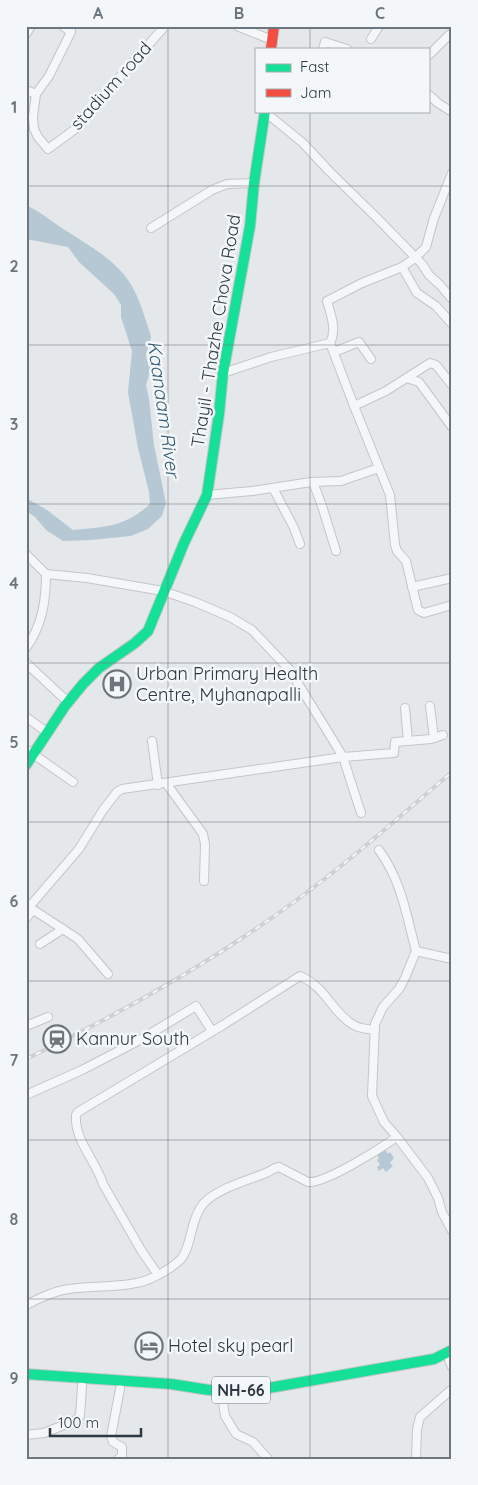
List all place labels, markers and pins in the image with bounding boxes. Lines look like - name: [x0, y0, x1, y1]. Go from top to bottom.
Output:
- place label: Urban Primary Health Centre, Myhanapalli: [136, 662, 318, 706]
- hospital icon: Urban Primary Health Centre, Myhanapalli: [102, 669, 132, 699]
- station icon: Kannur South: [42, 1024, 72, 1054]
- place label: Kannur South: [76, 1027, 190, 1050]
- hotel icon: Hotel sky pearl: [134, 1331, 164, 1361]
- place label: Hotel sky pearl: [168, 1334, 293, 1357]

